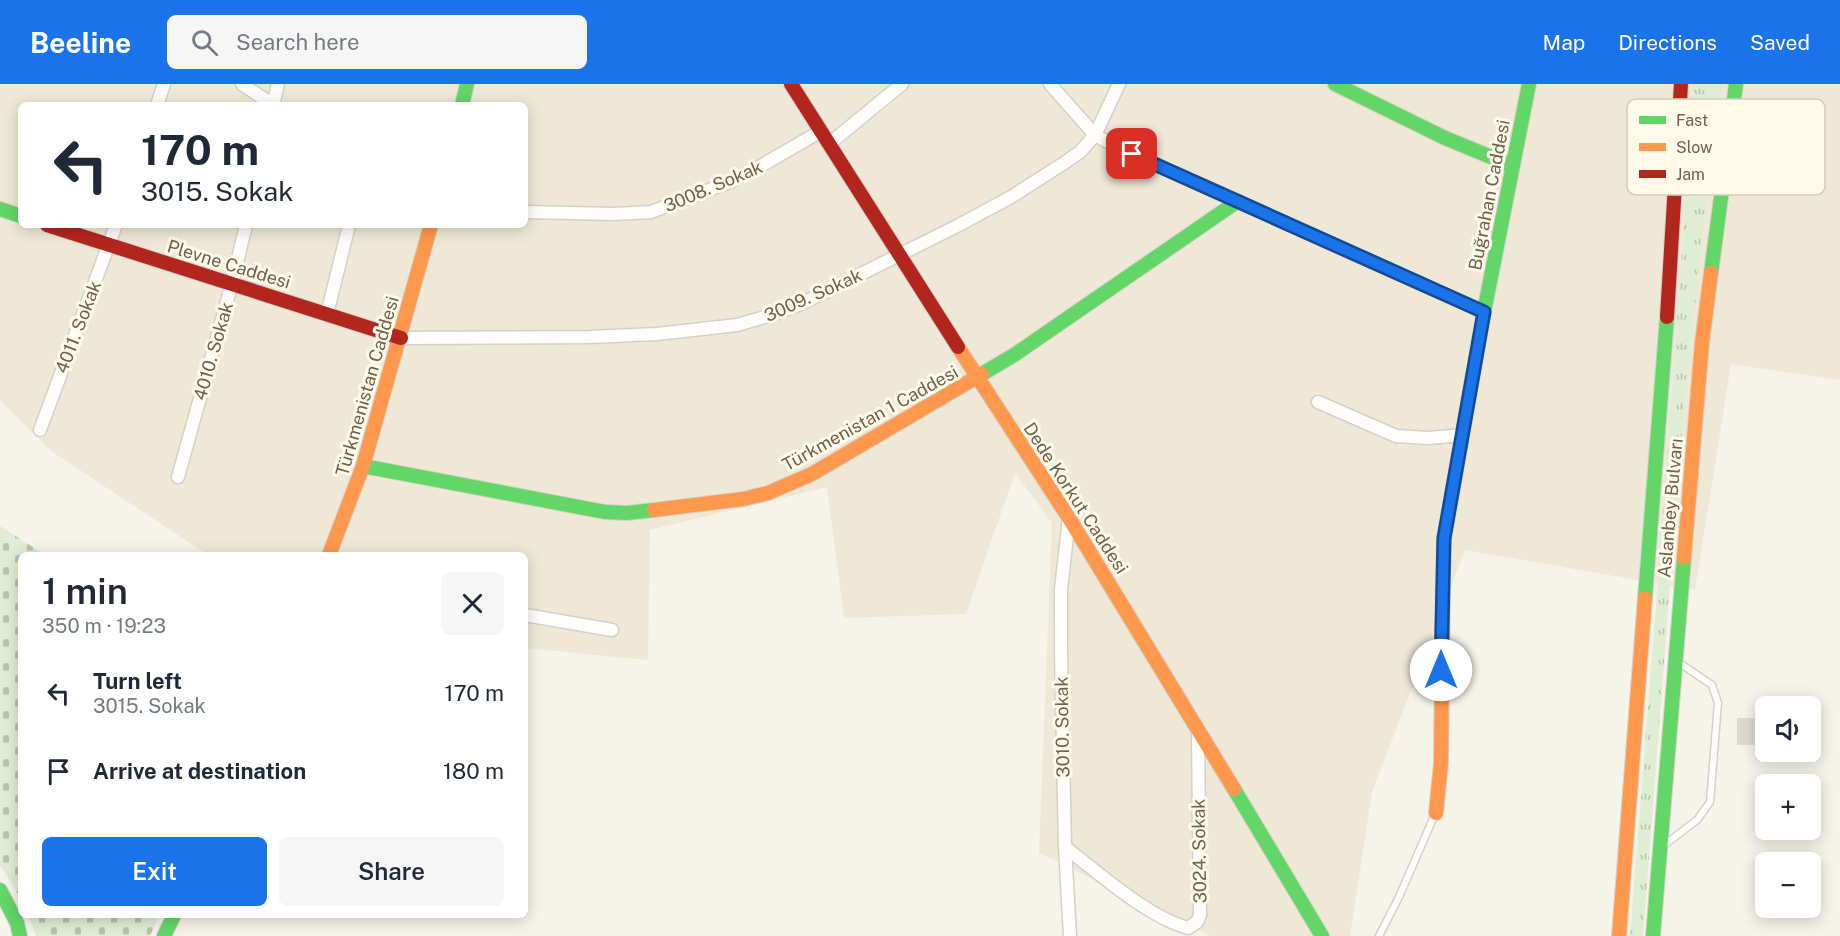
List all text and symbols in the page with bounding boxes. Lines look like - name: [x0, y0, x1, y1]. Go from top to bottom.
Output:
- search box: [167, 15, 587, 69]
- text: Beeline: [30, 26, 131, 59]
- icon: search: [188, 26, 221, 59]
- text: Search here: [236, 29, 360, 55]
- text: Map: [1543, 30, 1585, 55]
- text: Directions: [1618, 30, 1717, 55]
- text: Saved: [1750, 30, 1810, 55]
- legend: [1627, 99, 1825, 195]
- text: Fast: [1676, 111, 1708, 130]
- street label: Buğrahan Caddesi: [1464, 118, 1514, 272]
- text: 170 m: [141, 125, 259, 174]
- icon: left: [42, 126, 120, 204]
- pin: [1106, 128, 1157, 179]
- icon: arrive: [1115, 137, 1148, 170]
- text: Slow: [1676, 138, 1713, 157]
- street label: 3008. Sokak: [660, 156, 766, 216]
- text: Jam: [1676, 165, 1705, 184]
- text: 3015. Sokak: [141, 175, 293, 207]
- street label: Plevne Caddesi: [165, 235, 293, 293]
- street label: 3009. Sokak: [761, 264, 865, 326]
- street label: 4011. Sokak: [51, 278, 105, 376]
- street label: Türkmenistan Caddesi: [331, 294, 403, 478]
- street label: 4010. Sokak: [189, 299, 237, 403]
- street label: Türkmenistan 1 Caddesi: [778, 361, 962, 475]
- street label: Dede Korkut Caddesi: [1019, 418, 1133, 578]
- street label: Aslanbey Bulvarı: [1653, 437, 1687, 579]
- text: 1 min: [42, 570, 128, 612]
- button: close: [441, 572, 504, 635]
- text: 350 m · 19:23: [42, 614, 166, 638]
- position arrow: [1409, 638, 1473, 702]
- text: Turn left: [93, 668, 182, 694]
- street label: 3010. Sokak: [1051, 676, 1073, 778]
- icon: left: [42, 677, 75, 710]
- text: 170 m: [444, 680, 504, 706]
- text: 3015. Sokak: [93, 694, 206, 718]
- map controls: [1755, 696, 1821, 918]
- button: sound: [1755, 696, 1821, 762]
- icon: arrive: [42, 755, 75, 788]
- text: Arrive at destination: [93, 758, 306, 784]
- text: 180 m: [443, 758, 504, 784]
- button: +: [1755, 774, 1821, 840]
- street label: 3024. Sokak: [1188, 798, 1210, 904]
- button: Exit: [42, 837, 267, 906]
- button: Share: [279, 837, 504, 906]
- button: −: [1755, 852, 1821, 918]

